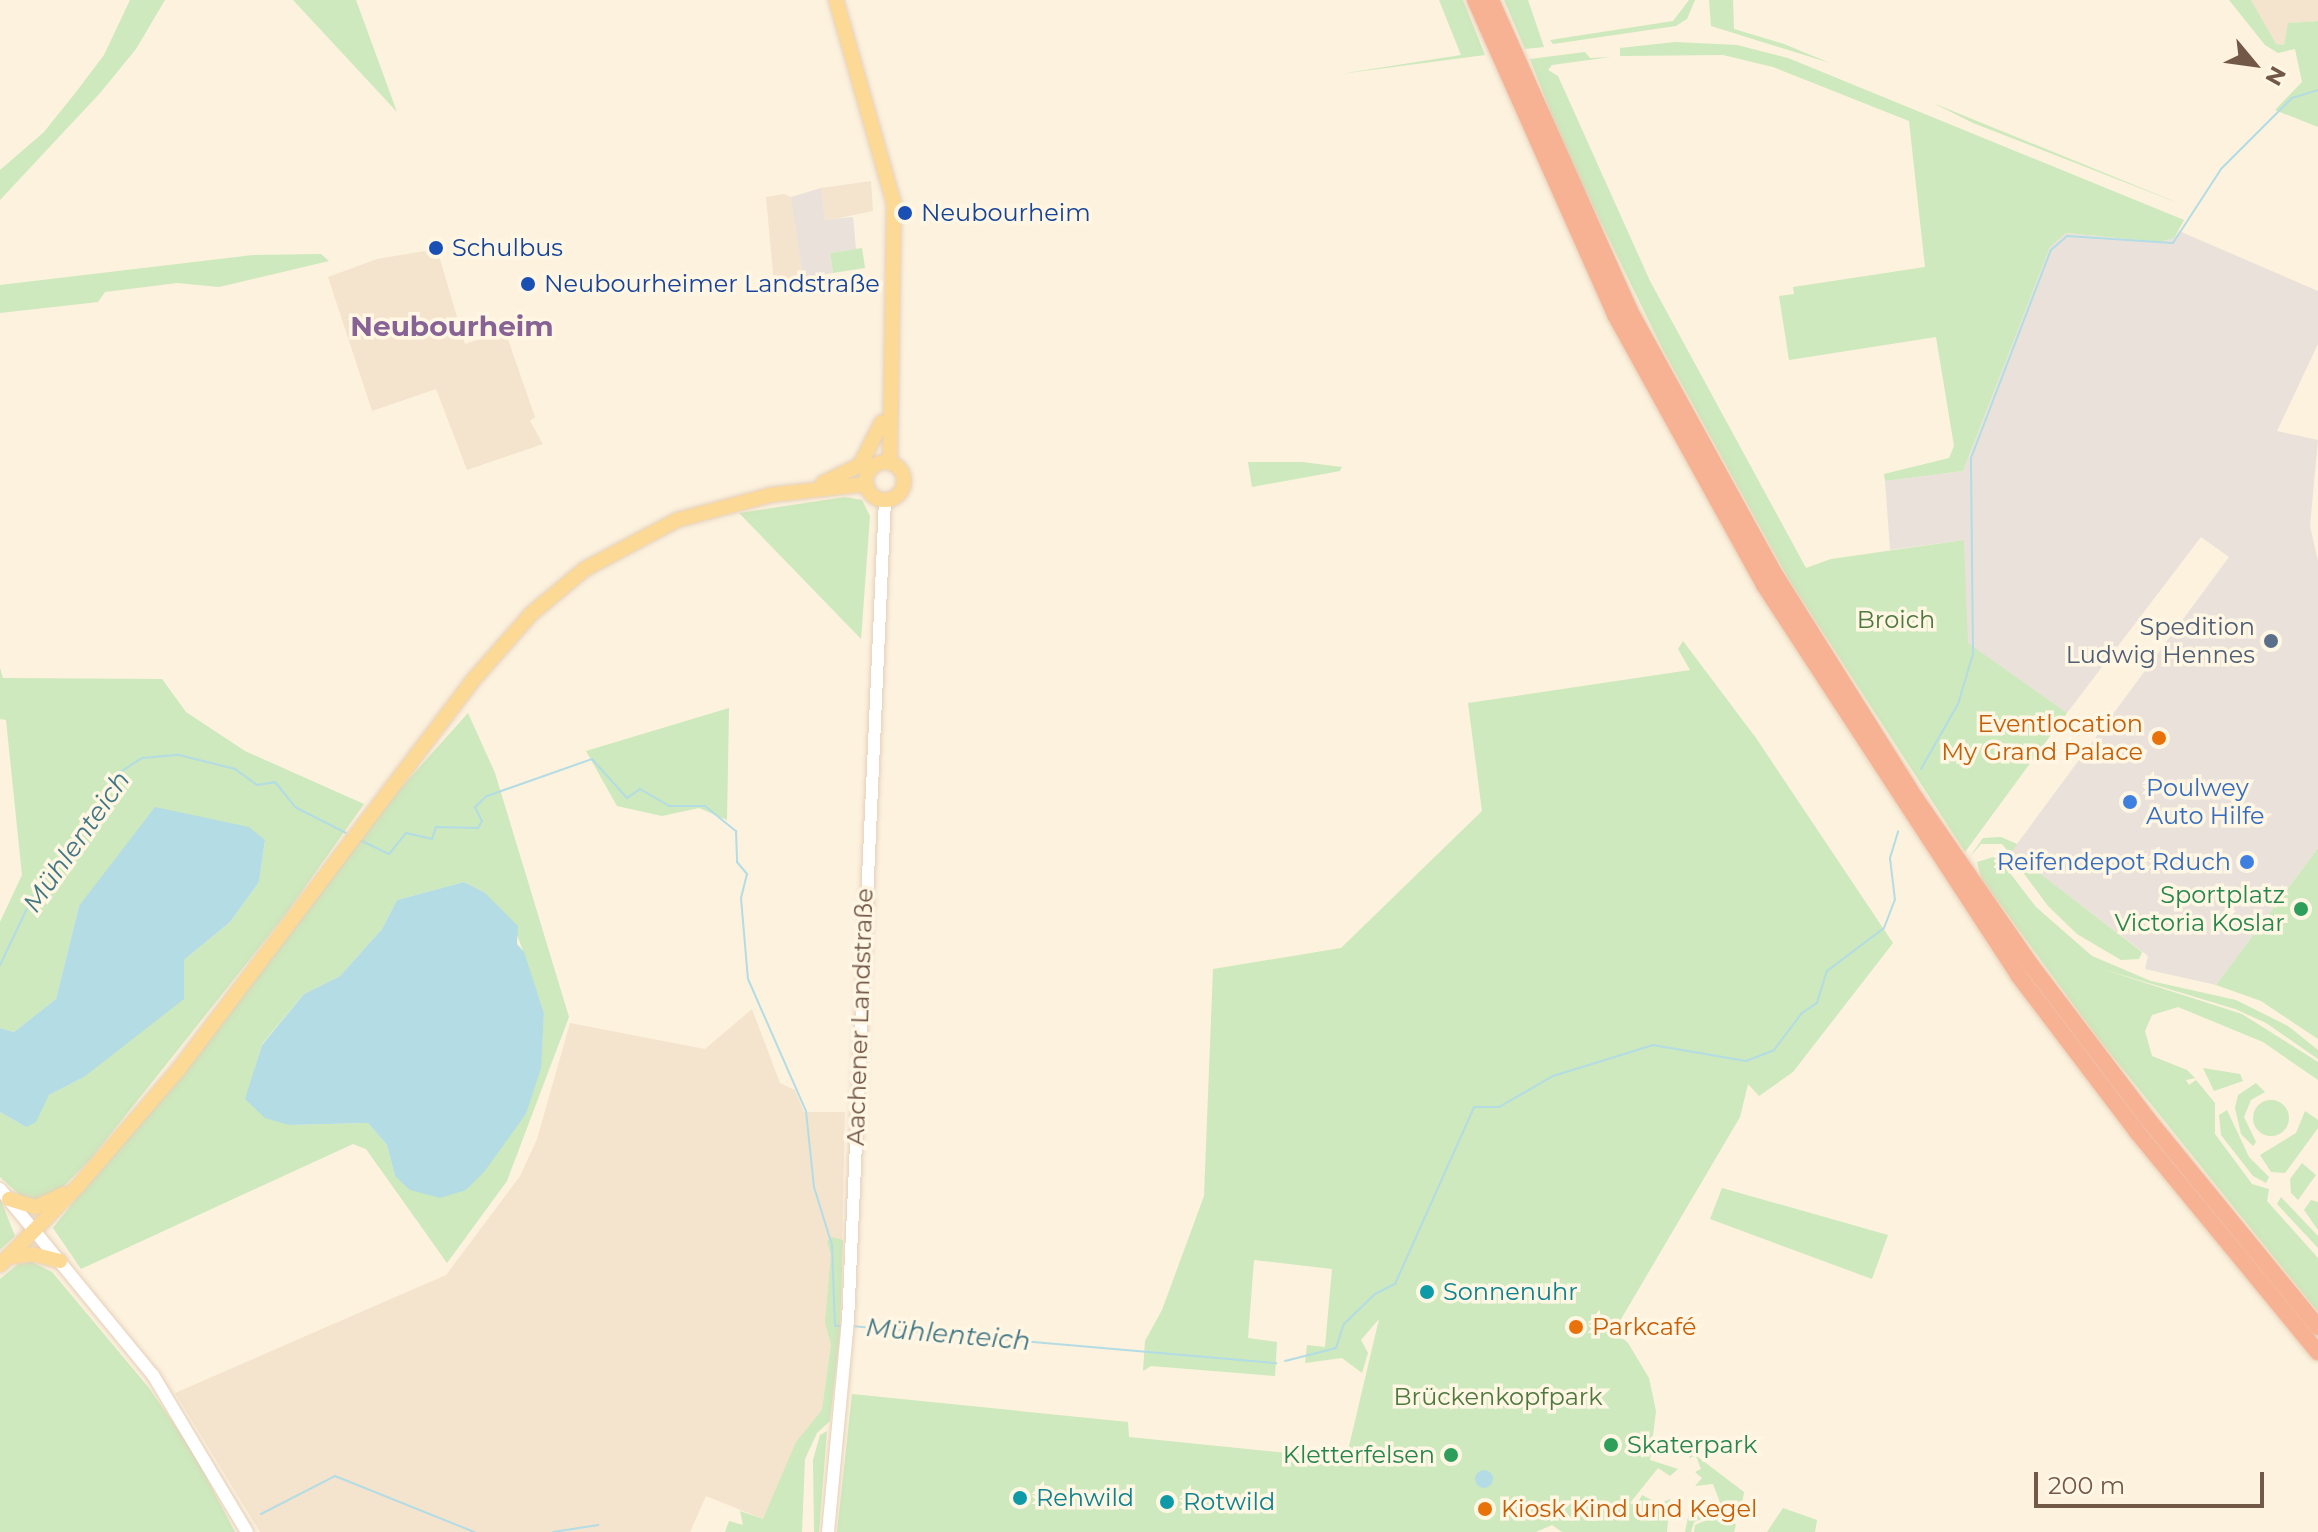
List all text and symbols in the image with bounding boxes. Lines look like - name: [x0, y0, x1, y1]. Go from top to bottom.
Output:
- north arrow: [2214, 24, 2294, 104]
- text: N: [2259, 62, 2292, 90]
- place label: Neubourheim: [921, 199, 1091, 227]
- marker: Neubourheim: [896, 204, 914, 222]
- place label: Schulbus: [452, 234, 563, 262]
- marker: Schulbus: [427, 239, 445, 257]
- place label: Neubourheimer Landstraße: [544, 270, 880, 298]
- marker: Neubourheimer Landstraße: [519, 275, 537, 293]
- district label: Neubourheim: [350, 309, 554, 343]
- park label: Broich: [1857, 606, 1935, 634]
- place label: Spedition Ludwig Hennes: [2066, 613, 2255, 669]
- marker: Spedition Ludwig Hennes: [2262, 632, 2280, 650]
- place label: Eventlocation My Grand Palace: [1941, 710, 2143, 766]
- marker: Eventlocation My Grand Palace: [2150, 729, 2168, 747]
- water label: Mühlenteich: [17, 765, 137, 919]
- place label: Poulwey Auto Hilfe: [2146, 774, 2265, 830]
- marker: Poulwey Auto Hilfe: [2121, 793, 2139, 811]
- place label: Reifendepot Rduch: [1997, 848, 2231, 876]
- marker: Reifendepot Rduch: [2238, 853, 2256, 871]
- place label: Sportplatz Victoria Koslar: [2114, 881, 2285, 937]
- street label: Aachener Landstraße: [841, 888, 879, 1146]
- marker: Sportplatz Victoria Koslar: [2292, 900, 2310, 918]
- place label: Sonnenuhr: [1443, 1278, 1578, 1306]
- marker: Sonnenuhr: [1418, 1283, 1436, 1301]
- water label: Mühlenteich: [864, 1312, 1032, 1358]
- place label: Parkcafé: [1592, 1313, 1696, 1341]
- marker: Parkcafé: [1567, 1318, 1585, 1336]
- park label: Brückenkopfpark: [1393, 1383, 1603, 1411]
- place label: Skaterpark: [1627, 1431, 1757, 1459]
- marker: Skaterpark: [1602, 1436, 1620, 1454]
- place label: Kletterfelsen: [1283, 1441, 1435, 1469]
- marker: Kletterfelsen: [1442, 1446, 1460, 1464]
- scale bar: [2038, 1456, 2268, 1506]
- text: 200 m: [2048, 1471, 2125, 1500]
- place label: Rehwild: [1036, 1484, 1134, 1512]
- place label: Rotwild: [1183, 1488, 1275, 1516]
- marker: Rehwild: [1011, 1489, 1029, 1507]
- marker: Rotwild: [1158, 1493, 1176, 1511]
- place label: Kiosk Kind und Kegel: [1501, 1495, 1758, 1523]
- marker: Kiosk Kind und Kegel: [1476, 1500, 1494, 1518]

